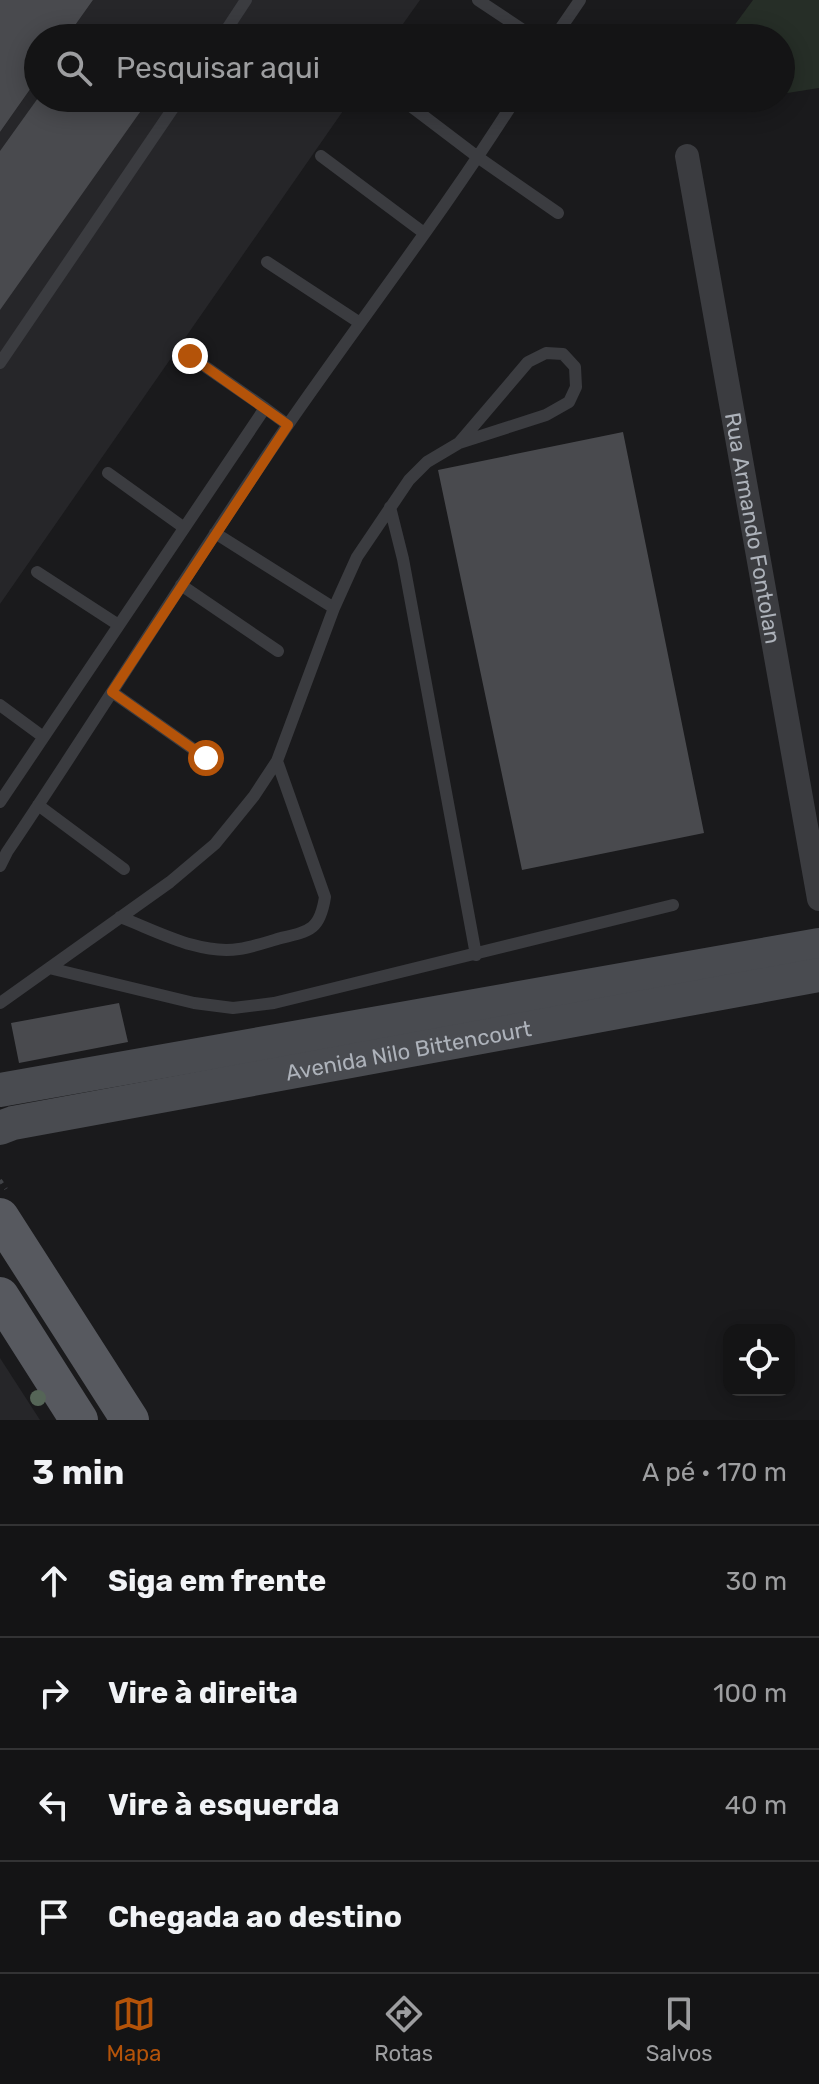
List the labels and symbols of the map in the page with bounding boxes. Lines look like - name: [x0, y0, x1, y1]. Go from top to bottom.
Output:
- route end: [172, 338, 208, 374]
- street label: Rua Armando Fontolan: [719, 410, 787, 646]
- route start: [188, 740, 224, 776]
- street label: Avenida Nilo Bittencourt: [283, 1015, 534, 1086]

